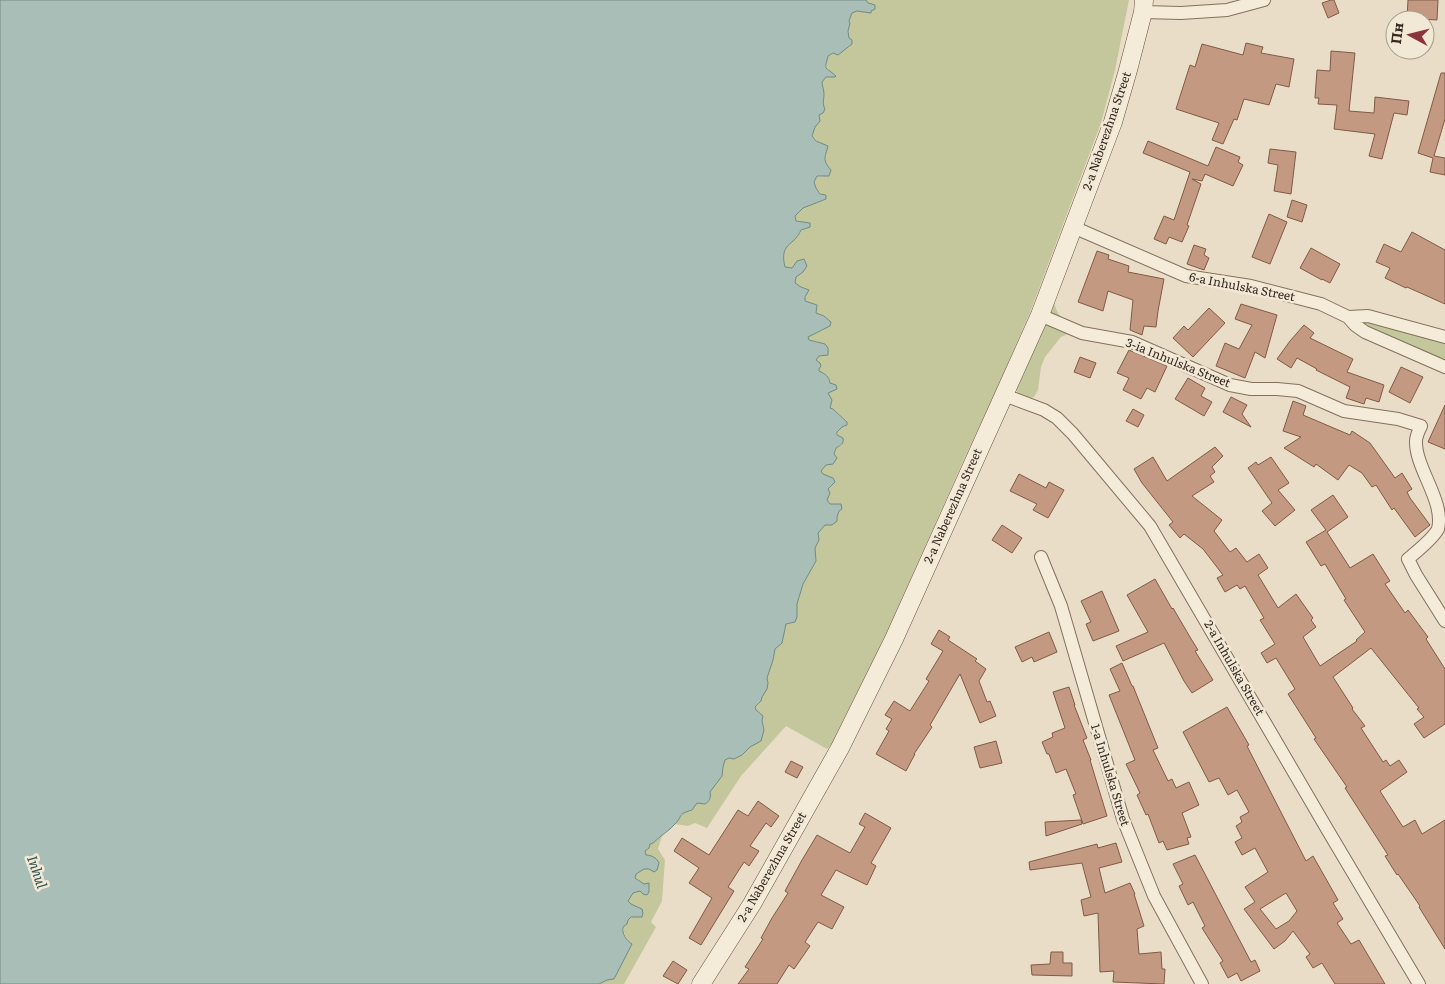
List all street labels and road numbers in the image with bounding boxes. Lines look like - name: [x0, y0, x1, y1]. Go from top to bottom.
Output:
- street label: 2-a Naberezhna Street: [1077, 69, 1135, 193]
- street label: 6-a Inhulska Street: [1188, 267, 1297, 305]
- street label: 3-ia Inhulska Street: [1123, 333, 1234, 391]
- street label: 2-a Naberezhna Street: [919, 445, 986, 566]
- street label: 2-a Inhulska Street: [1200, 617, 1270, 719]
- street label: 1-a Inhulska Street: [1087, 721, 1135, 828]
- street label: 2-a Naberezhna Street: [732, 808, 810, 925]

